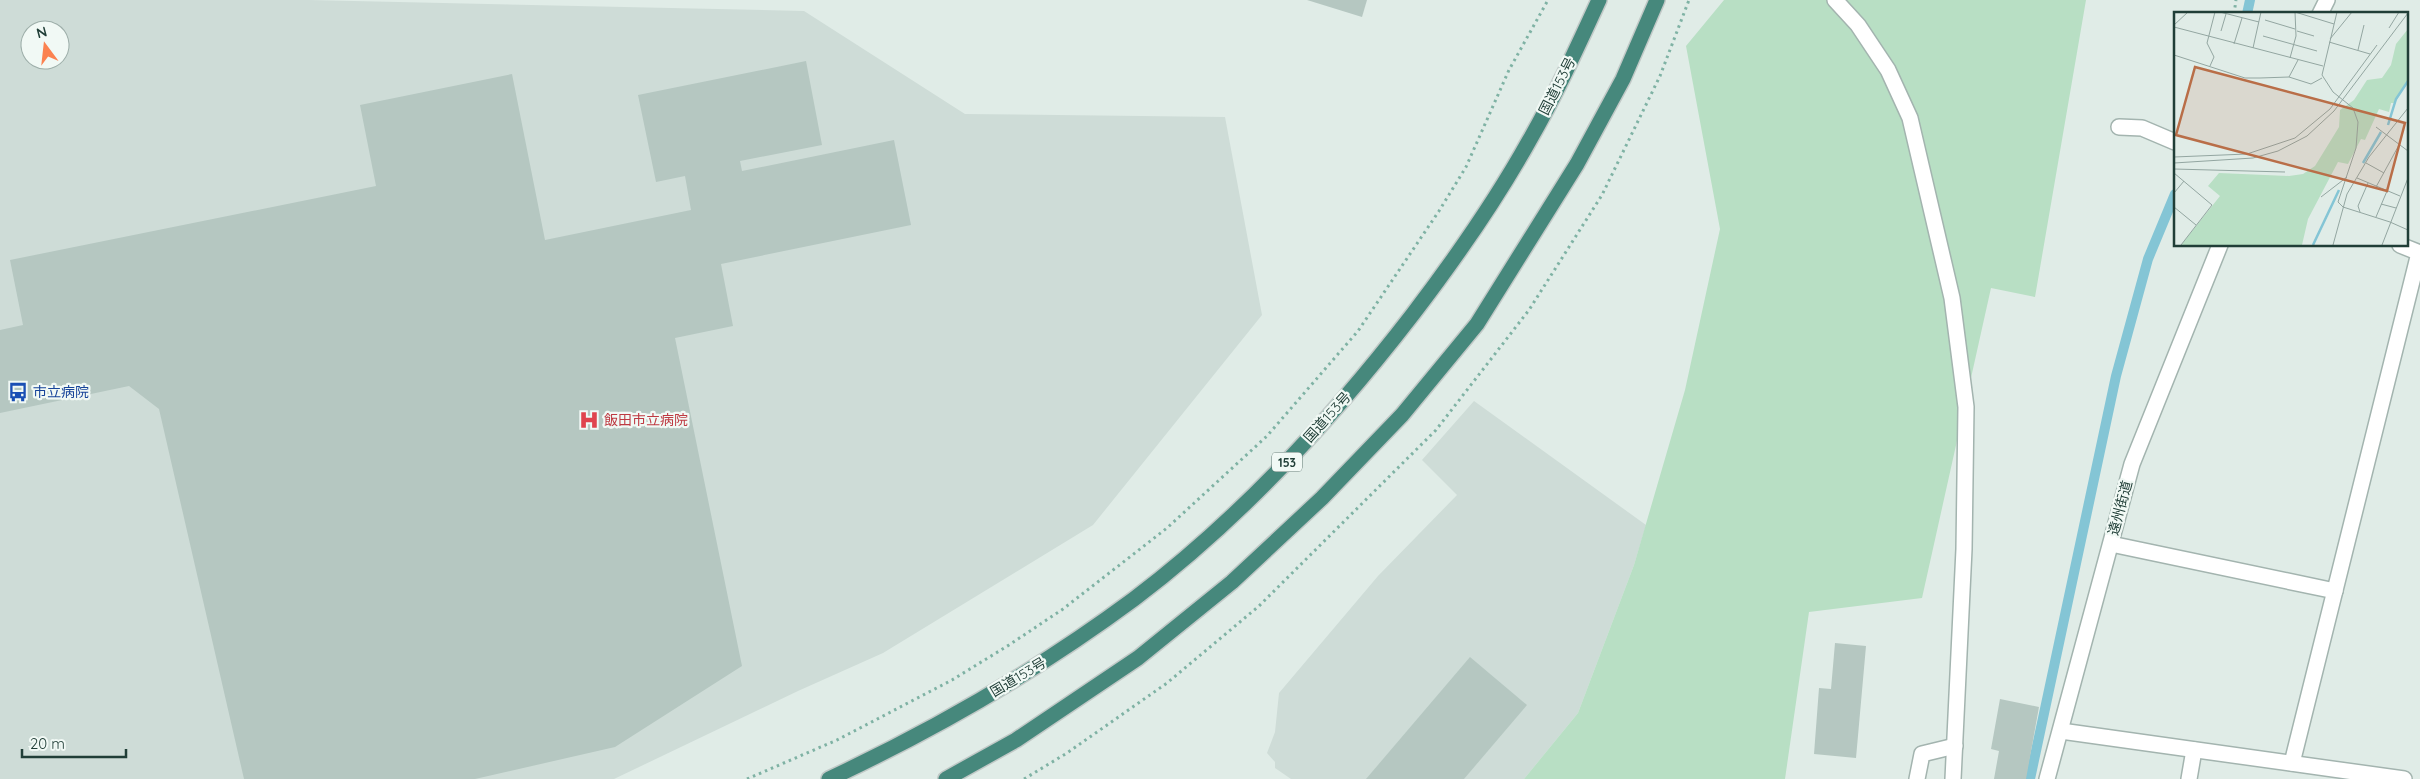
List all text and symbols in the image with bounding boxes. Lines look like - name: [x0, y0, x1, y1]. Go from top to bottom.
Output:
- inset map: [2174, 12, 2408, 246]
- north arrow: [20, 20, 70, 70]
- text: N: [34, 22, 49, 42]
- street label: 国道153号: [1535, 54, 1579, 118]
- bus stop icon: 市立病院: [7, 381, 29, 403]
- place label: 市立病院: [33, 383, 89, 401]
- street label: 国道153号: [1300, 388, 1354, 446]
- hospital icon: 飯田市立病院: [578, 409, 600, 431]
- place label: 飯田市立病院: [604, 411, 688, 429]
- road number: 153: [1272, 452, 1302, 472]
- street label: 遠州街道: [2104, 479, 2136, 537]
- street label: 国道153号: [987, 653, 1049, 701]
- scale bar: [22, 726, 126, 758]
- text: 20 m: [30, 734, 65, 753]

